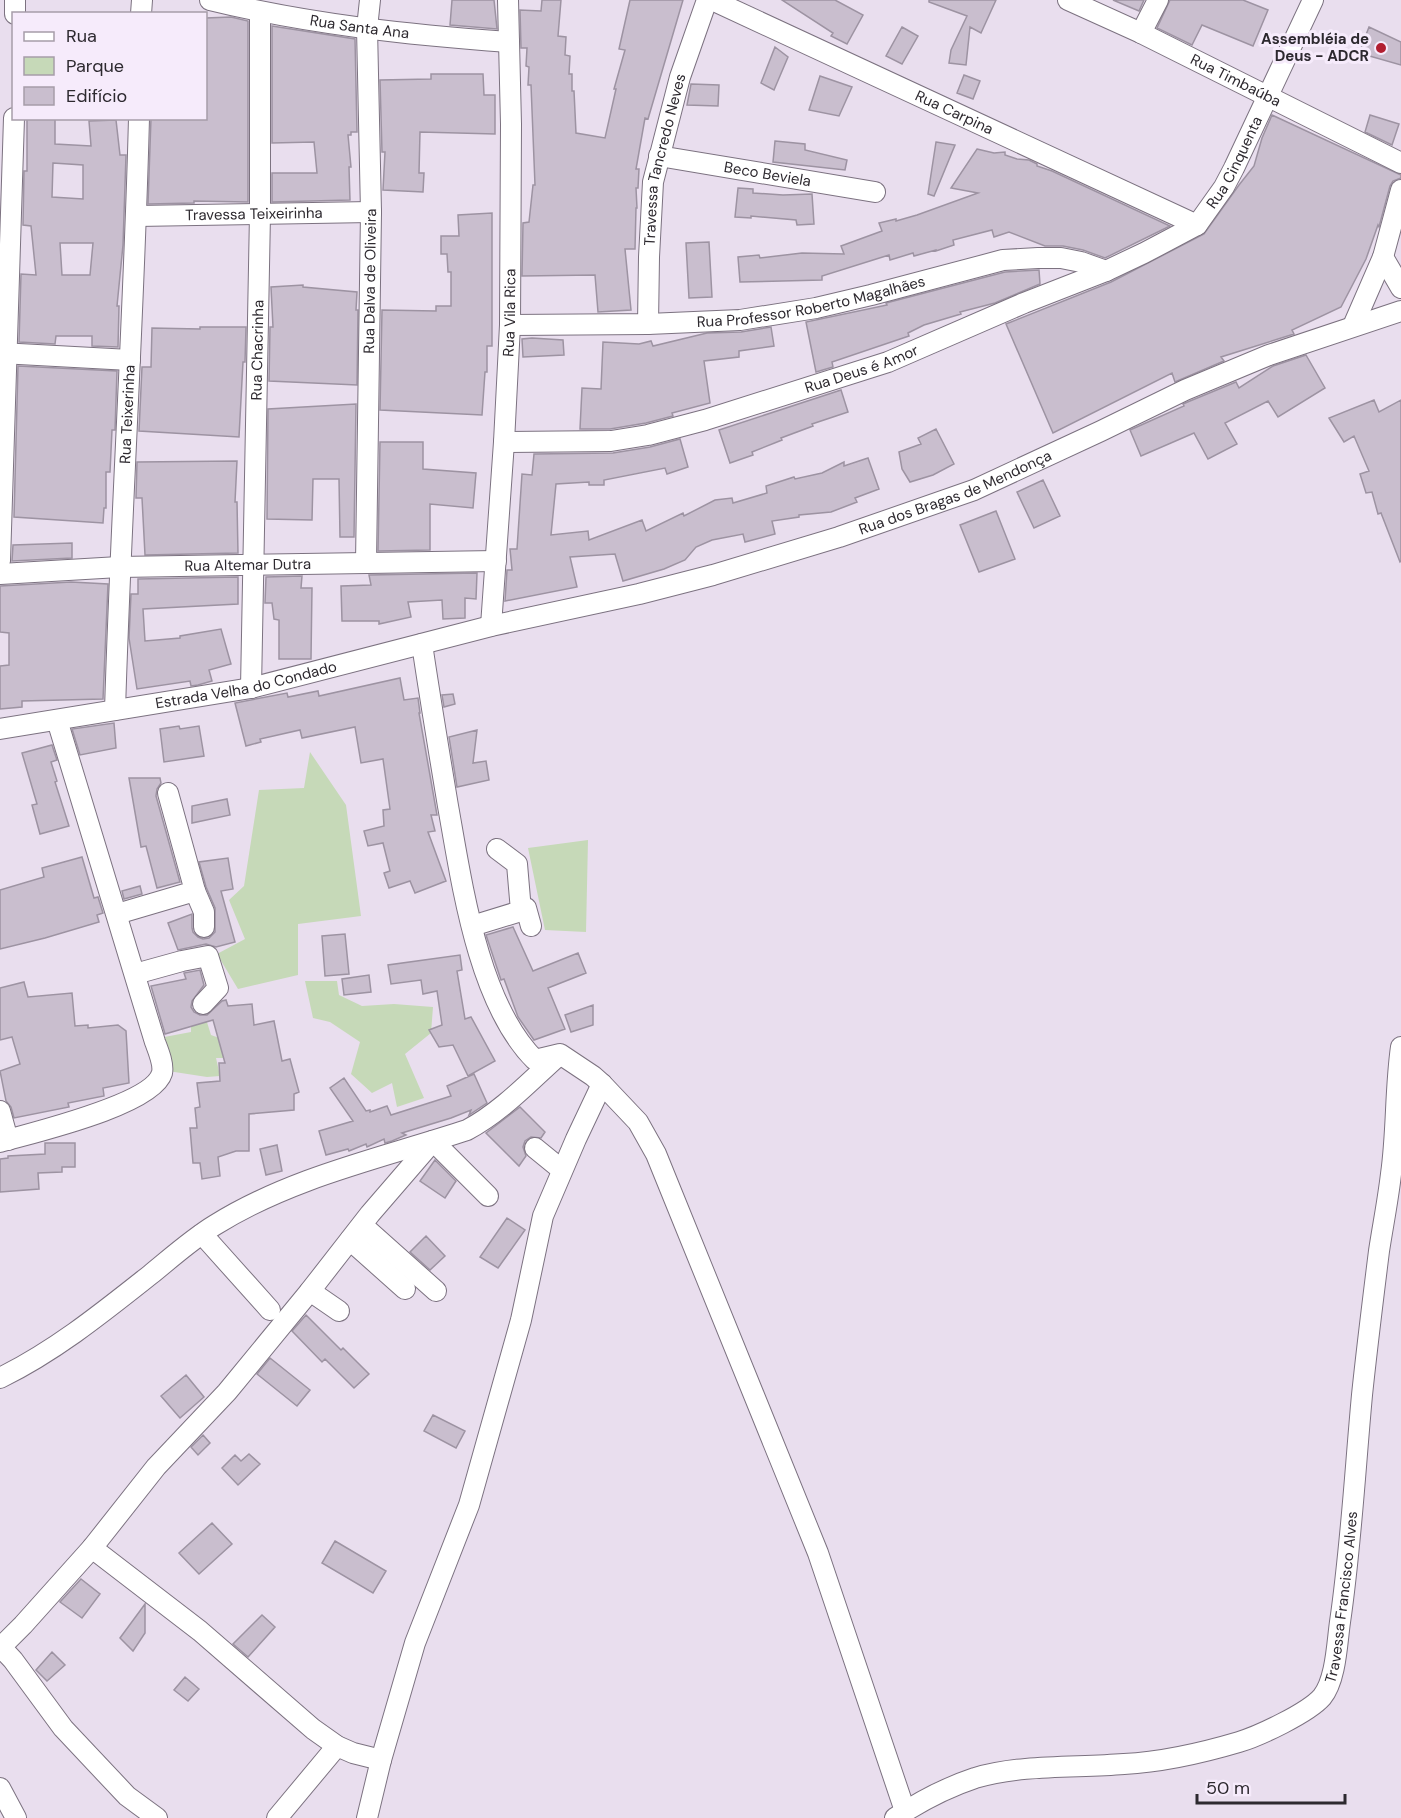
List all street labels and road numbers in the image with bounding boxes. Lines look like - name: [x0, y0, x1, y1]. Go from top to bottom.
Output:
- street label: Rua Santa Ana: [308, 10, 410, 43]
- street label: Rua Timbaúba: [1187, 49, 1284, 111]
- street label: Travessa Tancredo Neves: [640, 71, 690, 246]
- street label: Rua Carpina: [912, 86, 997, 139]
- street label: Rua Cinquenta: [1202, 113, 1267, 213]
- street label: Beco Beviela: [722, 157, 813, 191]
- street label: Travessa Teixeirinha: [185, 203, 323, 225]
- street label: Rua Dalva de Oliveira: [359, 208, 381, 354]
- street label: Rua Vila Rica: [498, 268, 520, 357]
- street label: Rua Professor Roberto Magalhães: [696, 271, 927, 332]
- street label: Rua Chacrinha: [246, 300, 268, 400]
- street label: Rua Deus é Amor: [802, 340, 922, 398]
- street label: Rua Teixerinha: [115, 364, 140, 464]
- street label: Rua dos Bragas de Mendonça: [856, 445, 1055, 539]
- street label: Rua Altemar Dutra: [184, 554, 311, 576]
- street label: Estrada Velha do Condado: [154, 656, 339, 713]
- street label: Travessa Francisco Alves: [1320, 1510, 1362, 1686]

